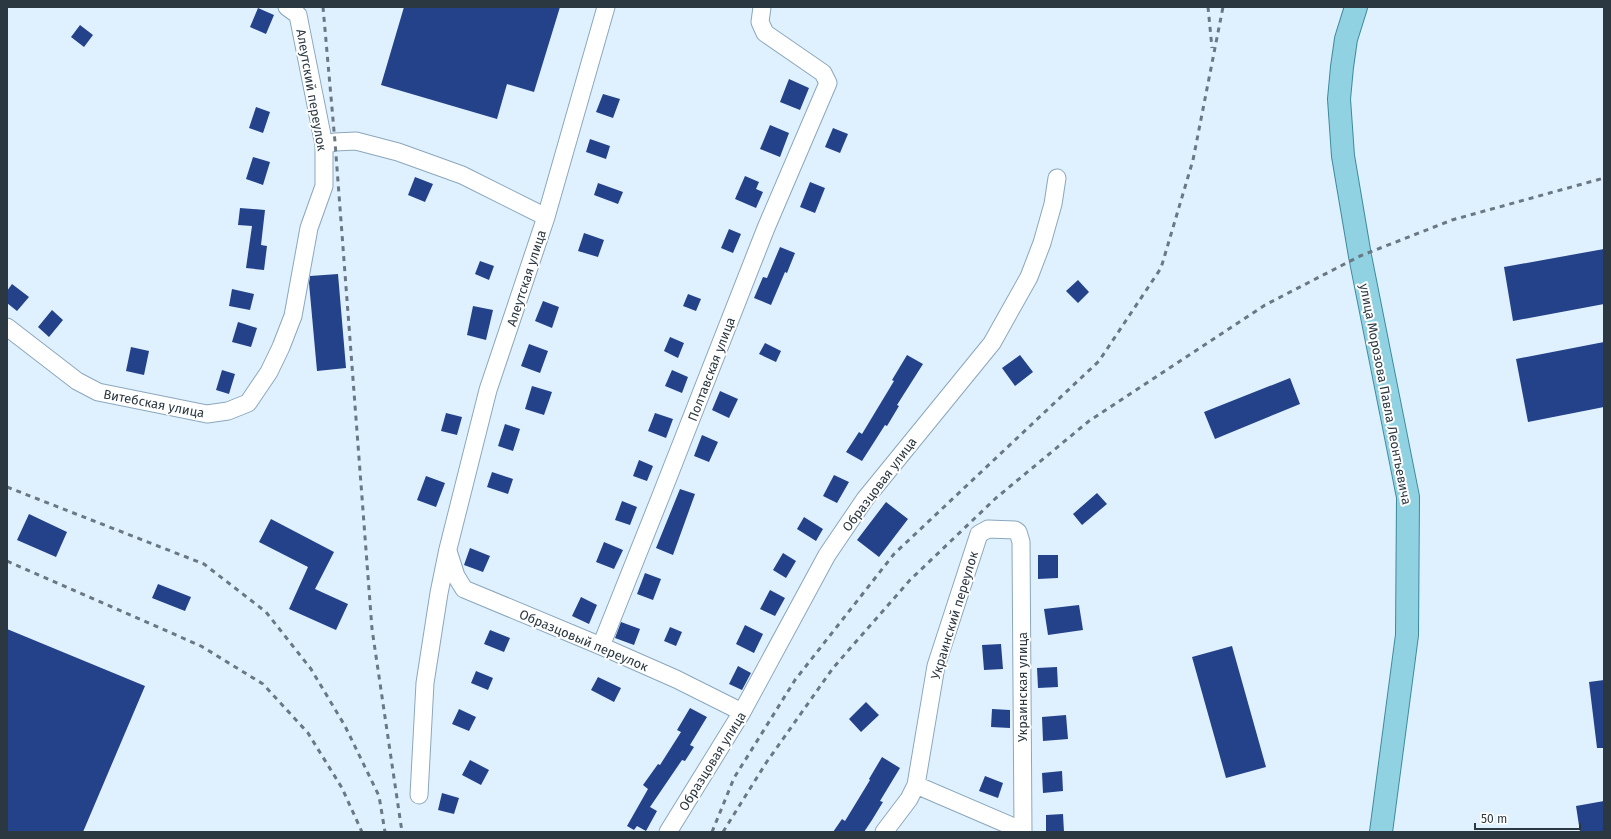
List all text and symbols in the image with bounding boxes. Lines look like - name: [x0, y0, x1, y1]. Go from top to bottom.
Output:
- street label: Алеутский переулок: [293, 28, 330, 152]
- street label: Алеутская улица: [504, 228, 549, 328]
- street label: улица Морозова Павла Леонтьевича: [1357, 282, 1414, 506]
- street label: Полтавская улица: [685, 315, 738, 423]
- street label: Витебская улица: [102, 386, 206, 421]
- street label: Образцовая улица: [839, 434, 920, 534]
- street label: Украинский переулок: [928, 549, 981, 681]
- street label: Образцовый переулок: [517, 607, 651, 675]
- street label: Украинская улица: [1015, 632, 1030, 742]
- street label: Образцовая улица: [676, 709, 749, 814]
- scale bar: [1475, 805, 1580, 831]
- text: 50 m: [1481, 812, 1507, 826]

